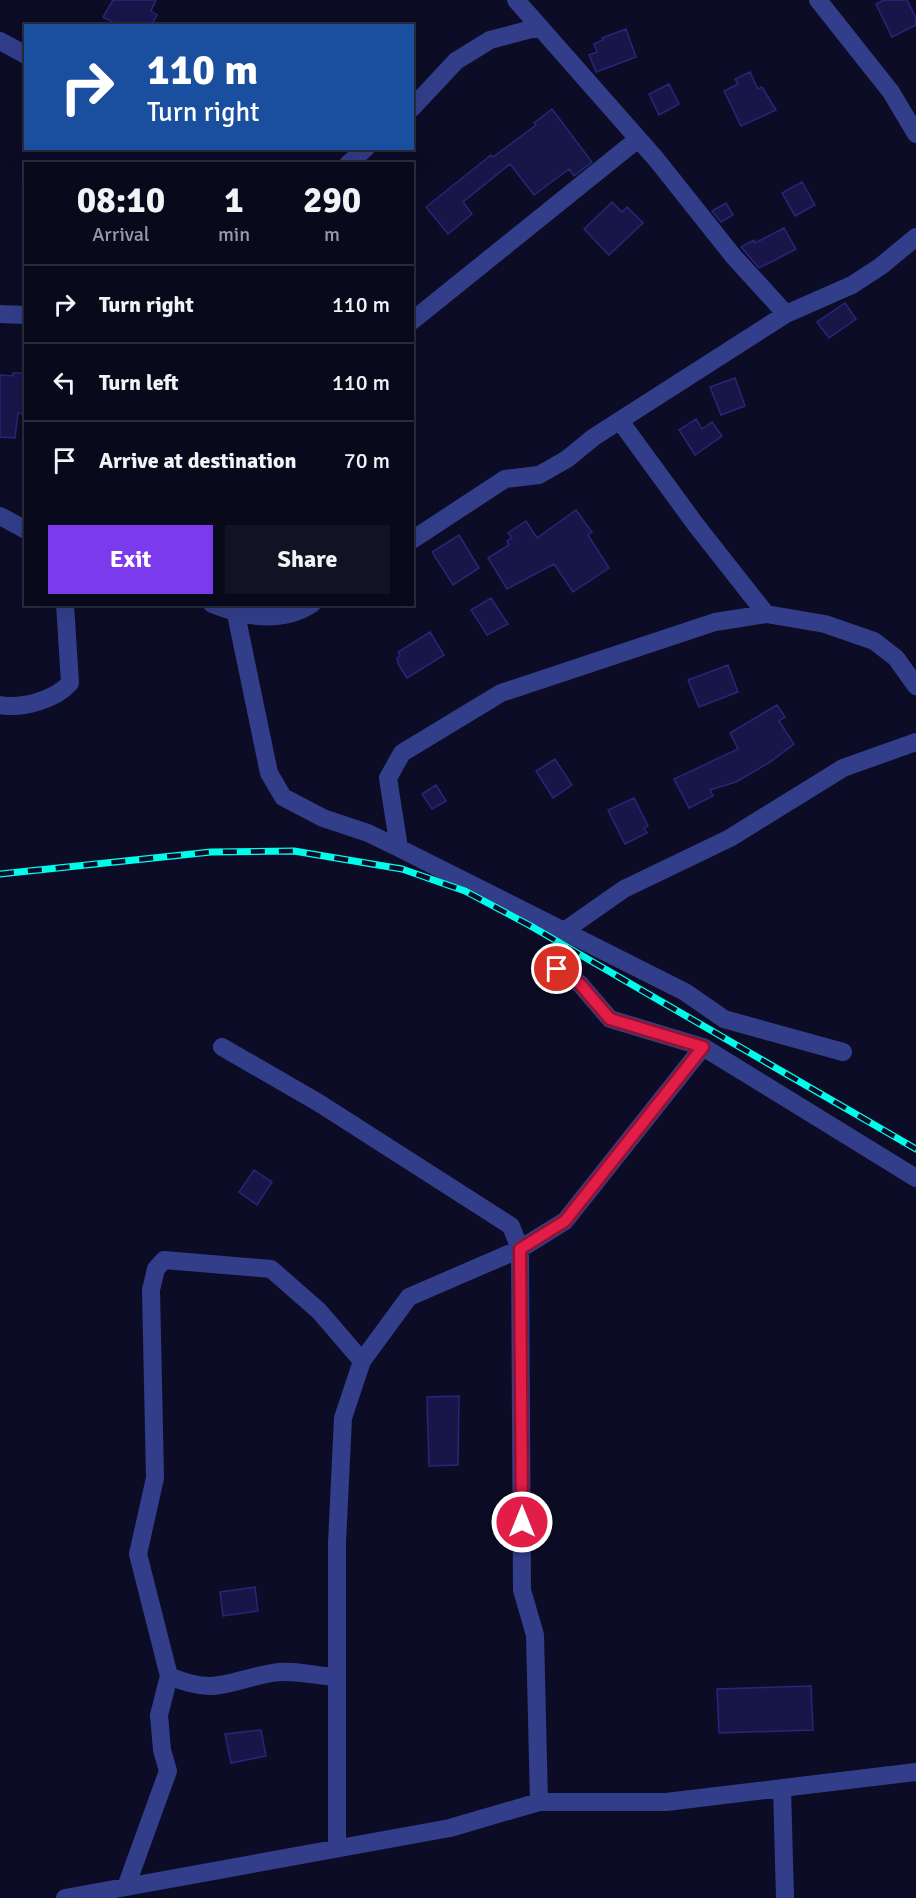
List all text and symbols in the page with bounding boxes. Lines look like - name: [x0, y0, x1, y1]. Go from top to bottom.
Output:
- text: 110 m: [147, 45, 258, 96]
- icon: right: [48, 48, 126, 126]
- text: Turn right: [147, 96, 260, 129]
- text: 08:10: [77, 178, 165, 223]
- text: 1: [224, 178, 244, 223]
- text: 290: [303, 178, 361, 223]
- text: Arrival: [92, 222, 150, 247]
- text: min: [218, 222, 250, 247]
- text: m: [324, 222, 340, 247]
- icon: right: [48, 288, 81, 321]
- text: Turn right: [99, 291, 194, 318]
- text: 110 m: [332, 291, 390, 318]
- icon: left: [48, 366, 81, 399]
- text: Turn left: [99, 369, 179, 396]
- text: 110 m: [332, 369, 390, 396]
- icon: arrive: [48, 444, 81, 477]
- text: Arrive at destination: [99, 447, 296, 474]
- text: 70 m: [344, 447, 390, 474]
- button: Exit: [48, 525, 213, 594]
- button: Share: [225, 525, 390, 594]
- pin: [531, 943, 582, 994]
- icon: arrive: [540, 952, 573, 985]
- position arrow: [490, 1490, 554, 1554]

